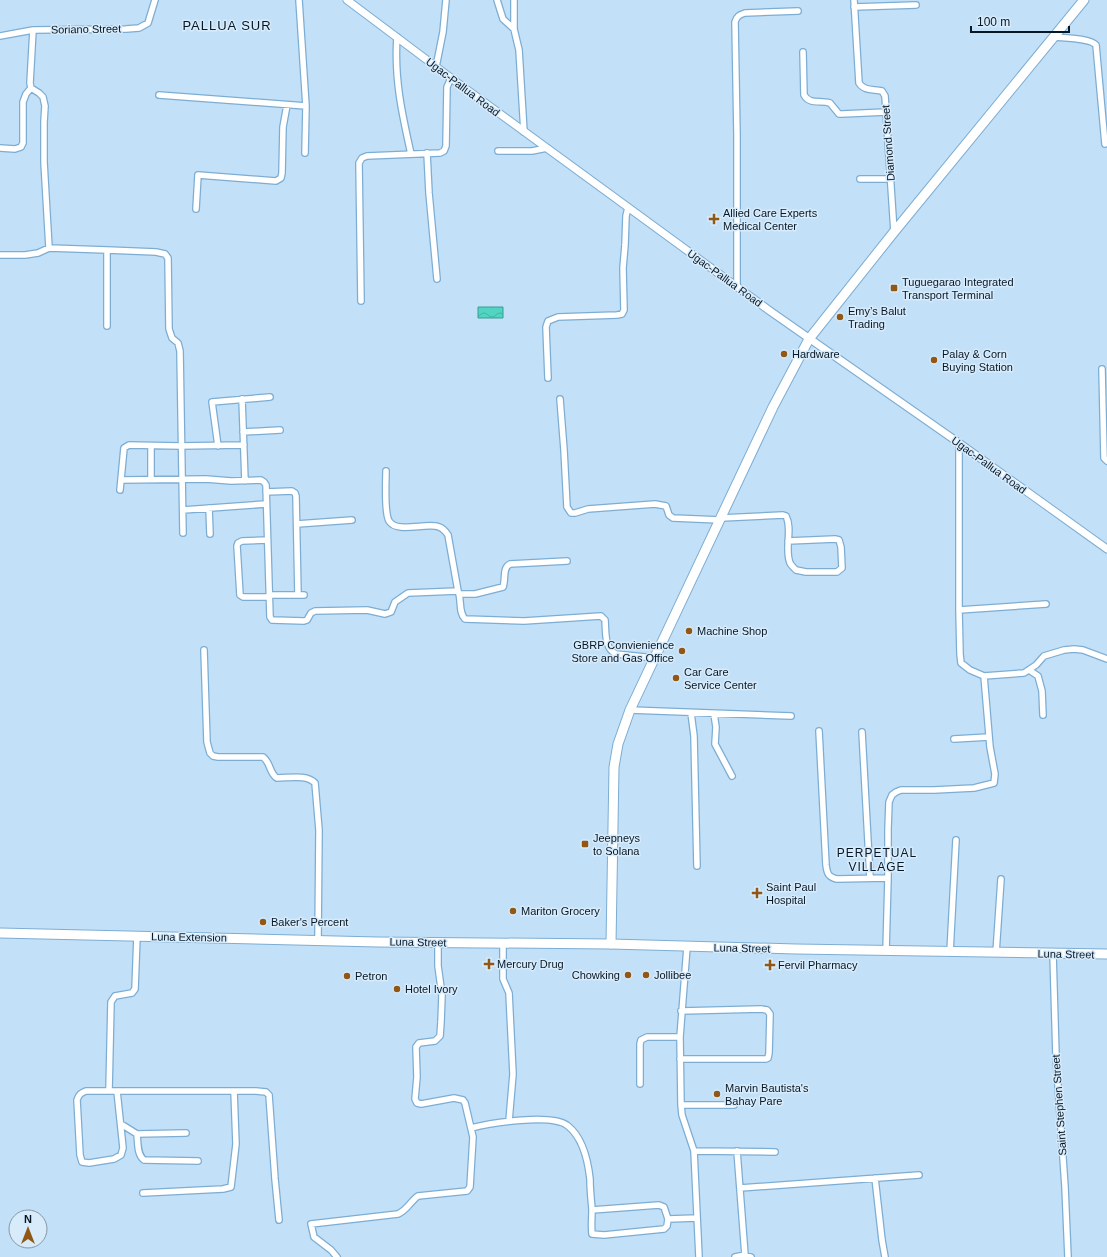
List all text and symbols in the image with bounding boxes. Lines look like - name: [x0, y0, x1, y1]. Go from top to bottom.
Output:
- scale bar: [971, 8, 1069, 34]
- text: 100 m: [977, 15, 1010, 29]
- district label: PALLUA SUR: [182, 18, 272, 33]
- street label: Soriano Street: [51, 22, 121, 36]
- street label: Ugac-Pallua Road: [424, 55, 502, 119]
- street label: Diamond Street: [879, 104, 897, 182]
- place label: Allied Care Experts Medical Center: [723, 207, 818, 232]
- marker: Allied Care Experts Medical Center: [708, 213, 720, 225]
- street label: Ugac-Pallua Road: [685, 247, 765, 309]
- place label: Tuguegarao Integrated Transport Terminal: [902, 276, 1014, 301]
- marker: Tuguegarao Integrated Transport Terminal: [889, 283, 899, 293]
- place label: Emy’s Balut Trading: [848, 305, 906, 330]
- marker: Emy’s Balut Trading: [835, 312, 845, 322]
- place label: Hardware: [792, 348, 840, 360]
- place label: Palay & Corn Buying Station: [942, 348, 1013, 373]
- marker: Hardware: [779, 349, 789, 359]
- marker: Palay & Corn Buying Station: [929, 355, 939, 365]
- street label: Ugac-Pallua Road: [949, 434, 1029, 496]
- place label: Machine Shop: [697, 625, 767, 637]
- marker: Machine Shop: [684, 626, 694, 636]
- place label: GBRP Convienience Store and Gas Office: [571, 639, 674, 664]
- marker: GBRP Convienience Store and Gas Office: [677, 646, 687, 656]
- place label: Car Care Service Center: [684, 666, 757, 691]
- marker: Car Care Service Center: [671, 673, 681, 683]
- place label: Jeepneys to Solana: [593, 832, 641, 857]
- marker: Jeepneys to Solana: [580, 839, 590, 849]
- district label: PERPETUAL VILLAGE: [837, 846, 917, 874]
- place label: Saint Paul Hospital: [766, 881, 816, 906]
- marker: Saint Paul Hospital: [751, 887, 763, 899]
- place label: Mariton Grocery: [521, 905, 600, 917]
- marker: Mariton Grocery: [508, 906, 518, 916]
- place label: Baker's Percent: [271, 916, 348, 928]
- marker: Baker's Percent: [258, 917, 268, 927]
- street label: Luna Extension: [151, 930, 227, 944]
- street label: Luna Street: [389, 936, 447, 948]
- street label: Luna Street: [713, 942, 771, 954]
- street label: Luna Street: [1037, 948, 1095, 960]
- place label: Mercury Drug: [497, 958, 564, 970]
- marker: Mercury Drug: [484, 959, 494, 969]
- place label: Fervil Pharmacy: [778, 959, 858, 971]
- marker: Fervil Pharmacy: [765, 960, 775, 970]
- place label: Chowking: [572, 969, 620, 981]
- place label: Jollibee: [654, 969, 691, 981]
- place label: Petron: [355, 970, 387, 982]
- marker: Chowking: [623, 970, 633, 980]
- marker: Jollibee: [641, 970, 651, 980]
- marker: Petron: [342, 971, 352, 981]
- place label: Hotel Ivory: [405, 983, 458, 995]
- marker: Hotel Ivory: [392, 984, 402, 994]
- street label: Saint Stephen Street: [1049, 1054, 1069, 1156]
- place label: Marvin Bautista's Bahay Pare: [725, 1082, 809, 1107]
- marker: Marvin Bautista's Bahay Pare: [712, 1089, 722, 1099]
- north arrow: [8, 1209, 48, 1249]
- text: N: [24, 1213, 32, 1225]

